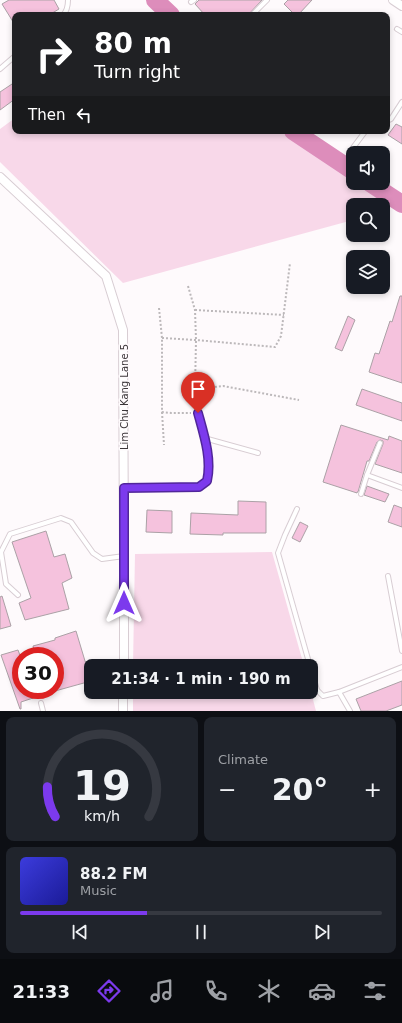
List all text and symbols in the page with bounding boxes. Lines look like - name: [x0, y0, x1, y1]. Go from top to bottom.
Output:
- text: 80 m: [94, 27, 172, 60]
- icon: right: [28, 28, 80, 80]
- text: Turn right: [94, 61, 180, 82]
- icon: left: [73, 104, 95, 126]
- text: Then: [28, 106, 65, 124]
- map controls: [346, 146, 390, 294]
- button: sound: [346, 146, 390, 190]
- button: search: [346, 198, 390, 242]
- button: layers: [346, 250, 390, 294]
- street label: Lim Chu Kang Lane 5: [119, 344, 130, 450]
- pin: [181, 372, 215, 413]
- icon: arrive: [187, 378, 209, 400]
- position arrow: [103, 582, 145, 624]
- speed limit sign: 30: [12, 647, 64, 699]
- text: 21:34 · 1 min · 190 m: [111, 670, 291, 688]
- text: Climate: [218, 752, 268, 767]
- text: 19: [73, 761, 131, 810]
- text: 20°: [272, 772, 328, 807]
- text: −: [218, 777, 236, 802]
- text: +: [364, 777, 382, 802]
- text: km/h: [84, 808, 120, 824]
- text: 88.2 FM: [80, 865, 147, 883]
- text: Music: [80, 883, 117, 898]
- icon: previous: [69, 921, 91, 943]
- icon: pause: [190, 921, 212, 943]
- icon: next: [311, 921, 333, 943]
- icon: directions: [95, 977, 123, 1005]
- icon: music: [148, 977, 176, 1005]
- icon: phone: [202, 977, 230, 1005]
- icon: climate: [255, 977, 283, 1005]
- icon: car: [308, 977, 336, 1005]
- icon: filters: [361, 977, 389, 1005]
- text: 21:33: [13, 981, 70, 1002]

